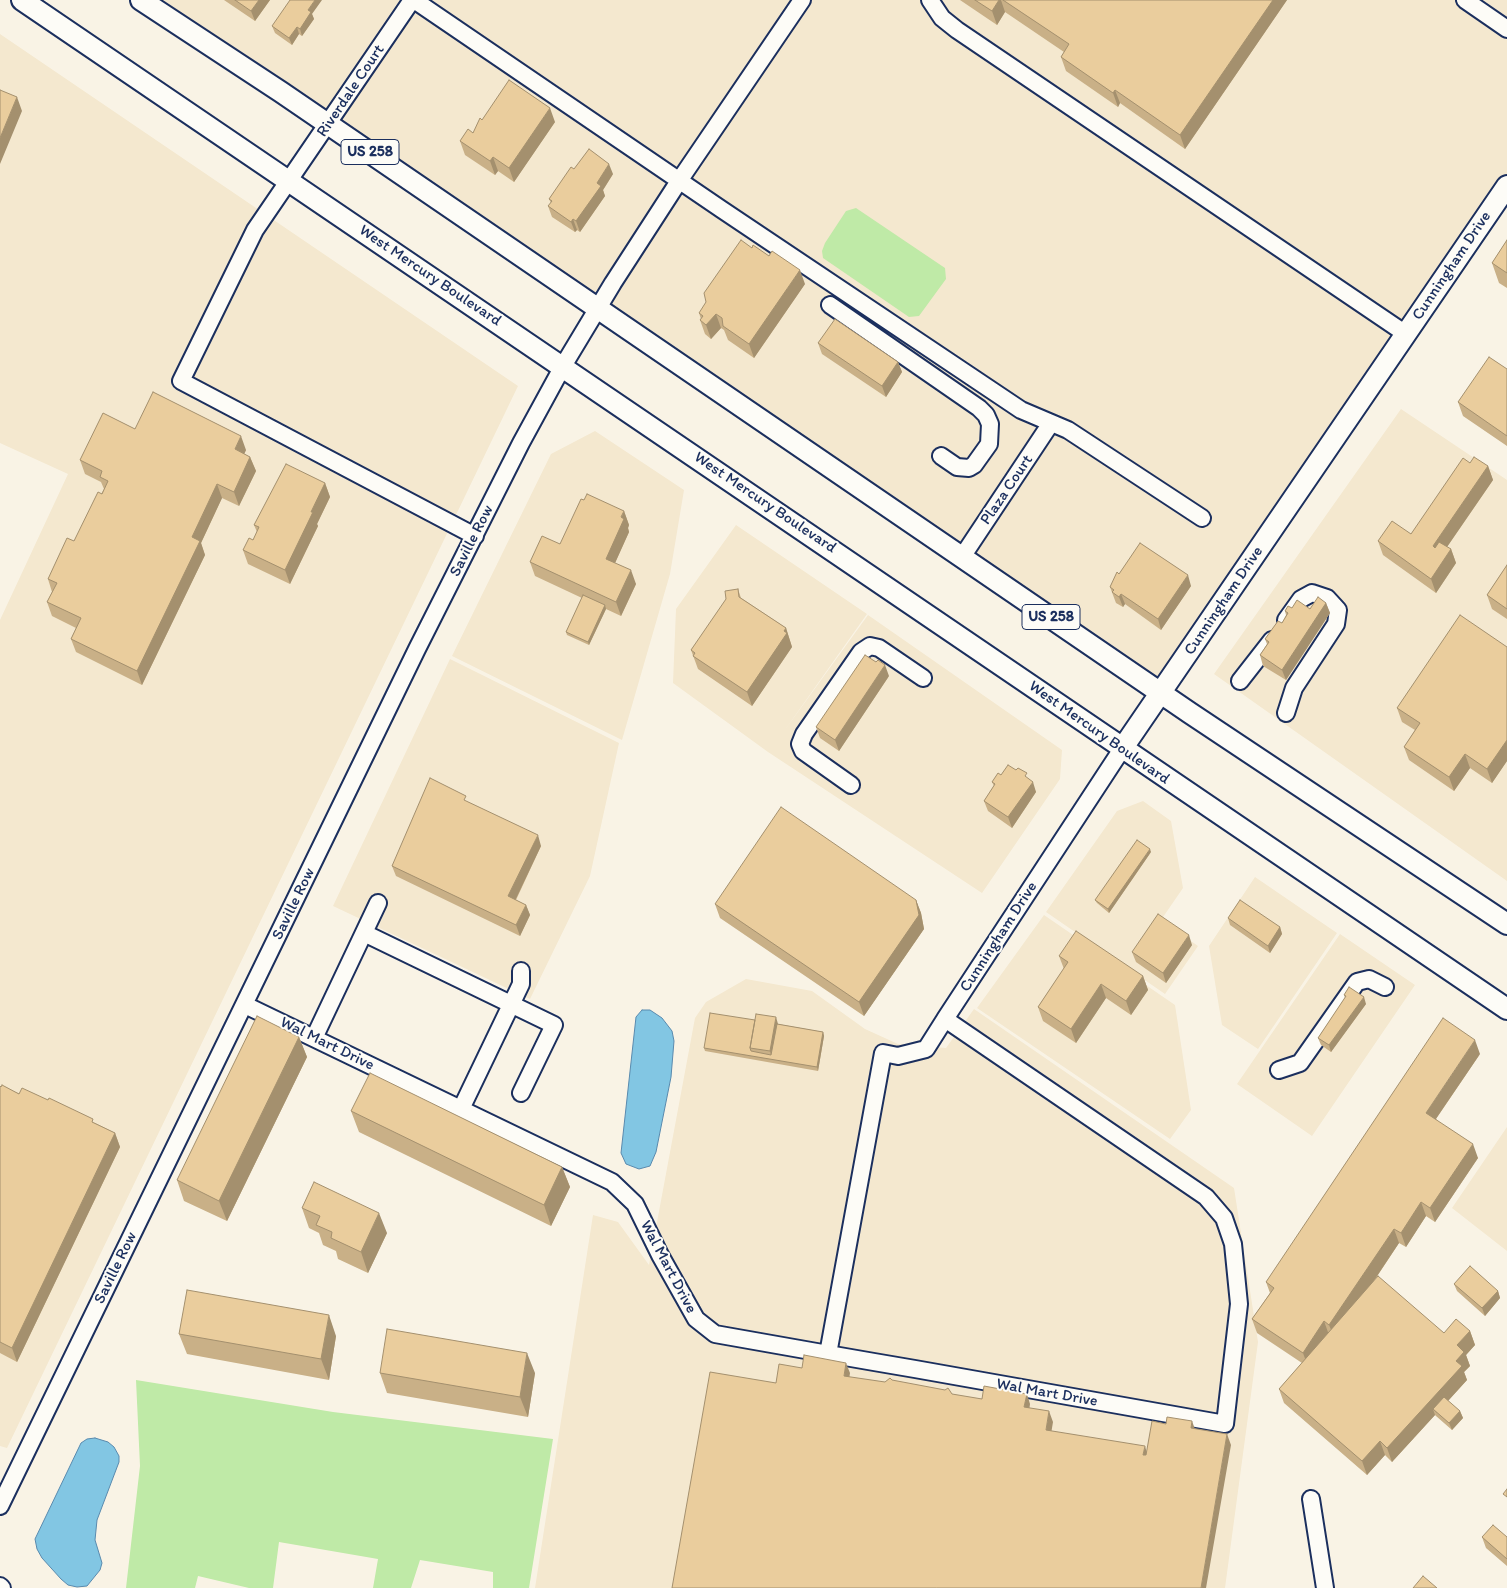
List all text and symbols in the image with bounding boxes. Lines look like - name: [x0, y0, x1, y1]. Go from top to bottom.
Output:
- street label: Riverdale Court: [313, 41, 389, 141]
- road number: US 258: [341, 140, 399, 164]
- street label: Cunningham Drive: [1408, 208, 1496, 324]
- street label: West Mercury Boulevard: [355, 221, 505, 331]
- street label: West Mercury Boulevard: [690, 448, 840, 558]
- street label: Plaza Court: [977, 451, 1037, 529]
- street label: Saville Row: [446, 502, 498, 580]
- street label: Cunningham Drive: [1180, 543, 1268, 659]
- road number: US 258: [1022, 604, 1080, 630]
- street label: West Mercury Boulevard: [1025, 677, 1173, 789]
- street label: Saville Row: [268, 865, 320, 943]
- street label: Cunningham Drive: [956, 878, 1042, 996]
- street label: Wal Mart Drive: [277, 1013, 377, 1075]
- street label: Wal Mart Drive: [635, 1217, 701, 1317]
- street label: Saville Row: [90, 1229, 142, 1307]
- street label: Wal Mart Drive: [995, 1375, 1099, 1411]

